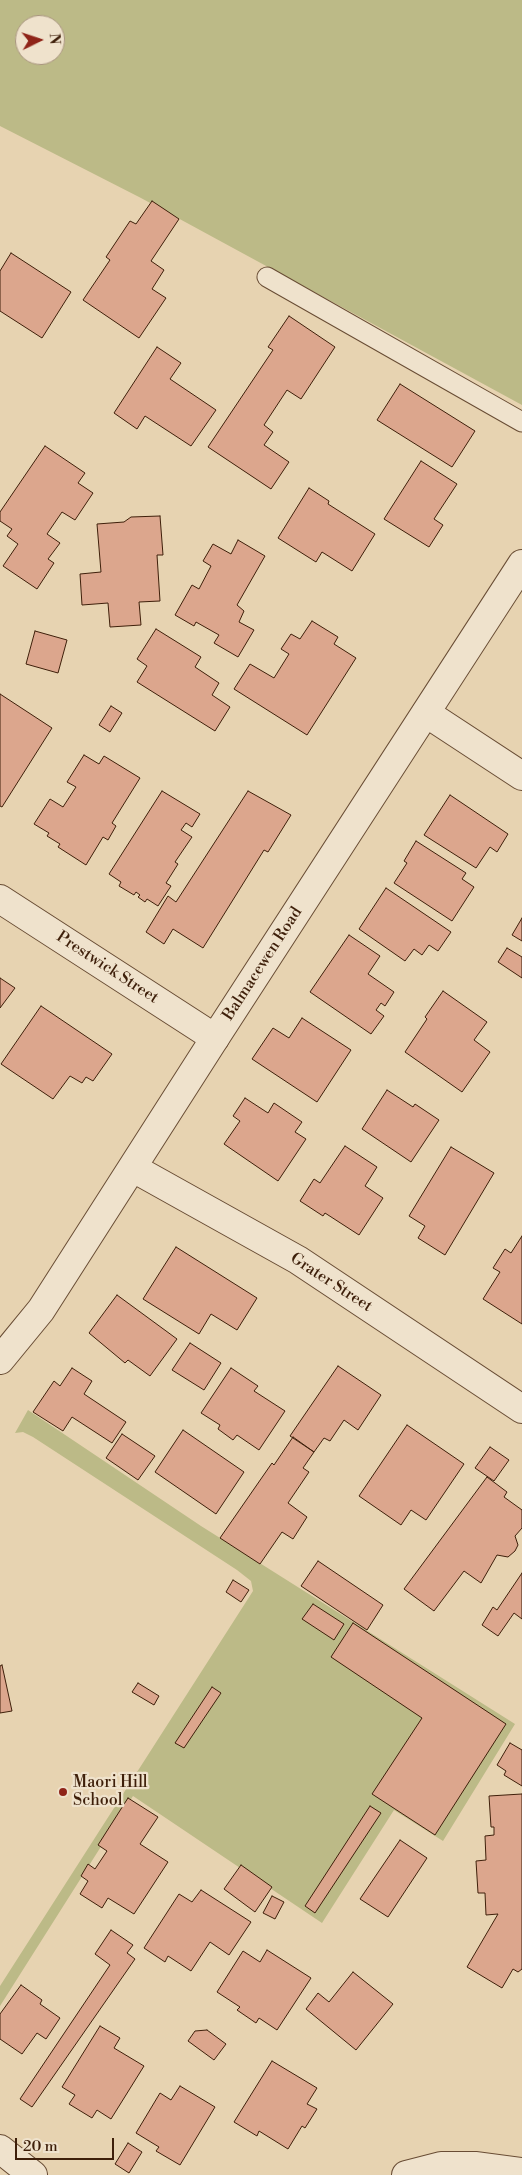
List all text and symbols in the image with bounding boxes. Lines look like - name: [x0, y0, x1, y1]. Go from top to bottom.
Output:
- north arrow: [15, 15, 65, 65]
- text: N: [45, 33, 63, 45]
- street label: Balmacewen Road: [219, 904, 307, 1024]
- street label: Prestwick Street: [52, 928, 162, 1008]
- street label: Grater Street: [286, 1249, 376, 1317]
- place label: Maori Hill School: [73, 1773, 148, 1811]
- marker: Maori Hill School: [57, 1786, 69, 1798]
- scale bar: [18, 2128, 116, 2160]
- text: 20 m: [23, 2137, 58, 2156]

